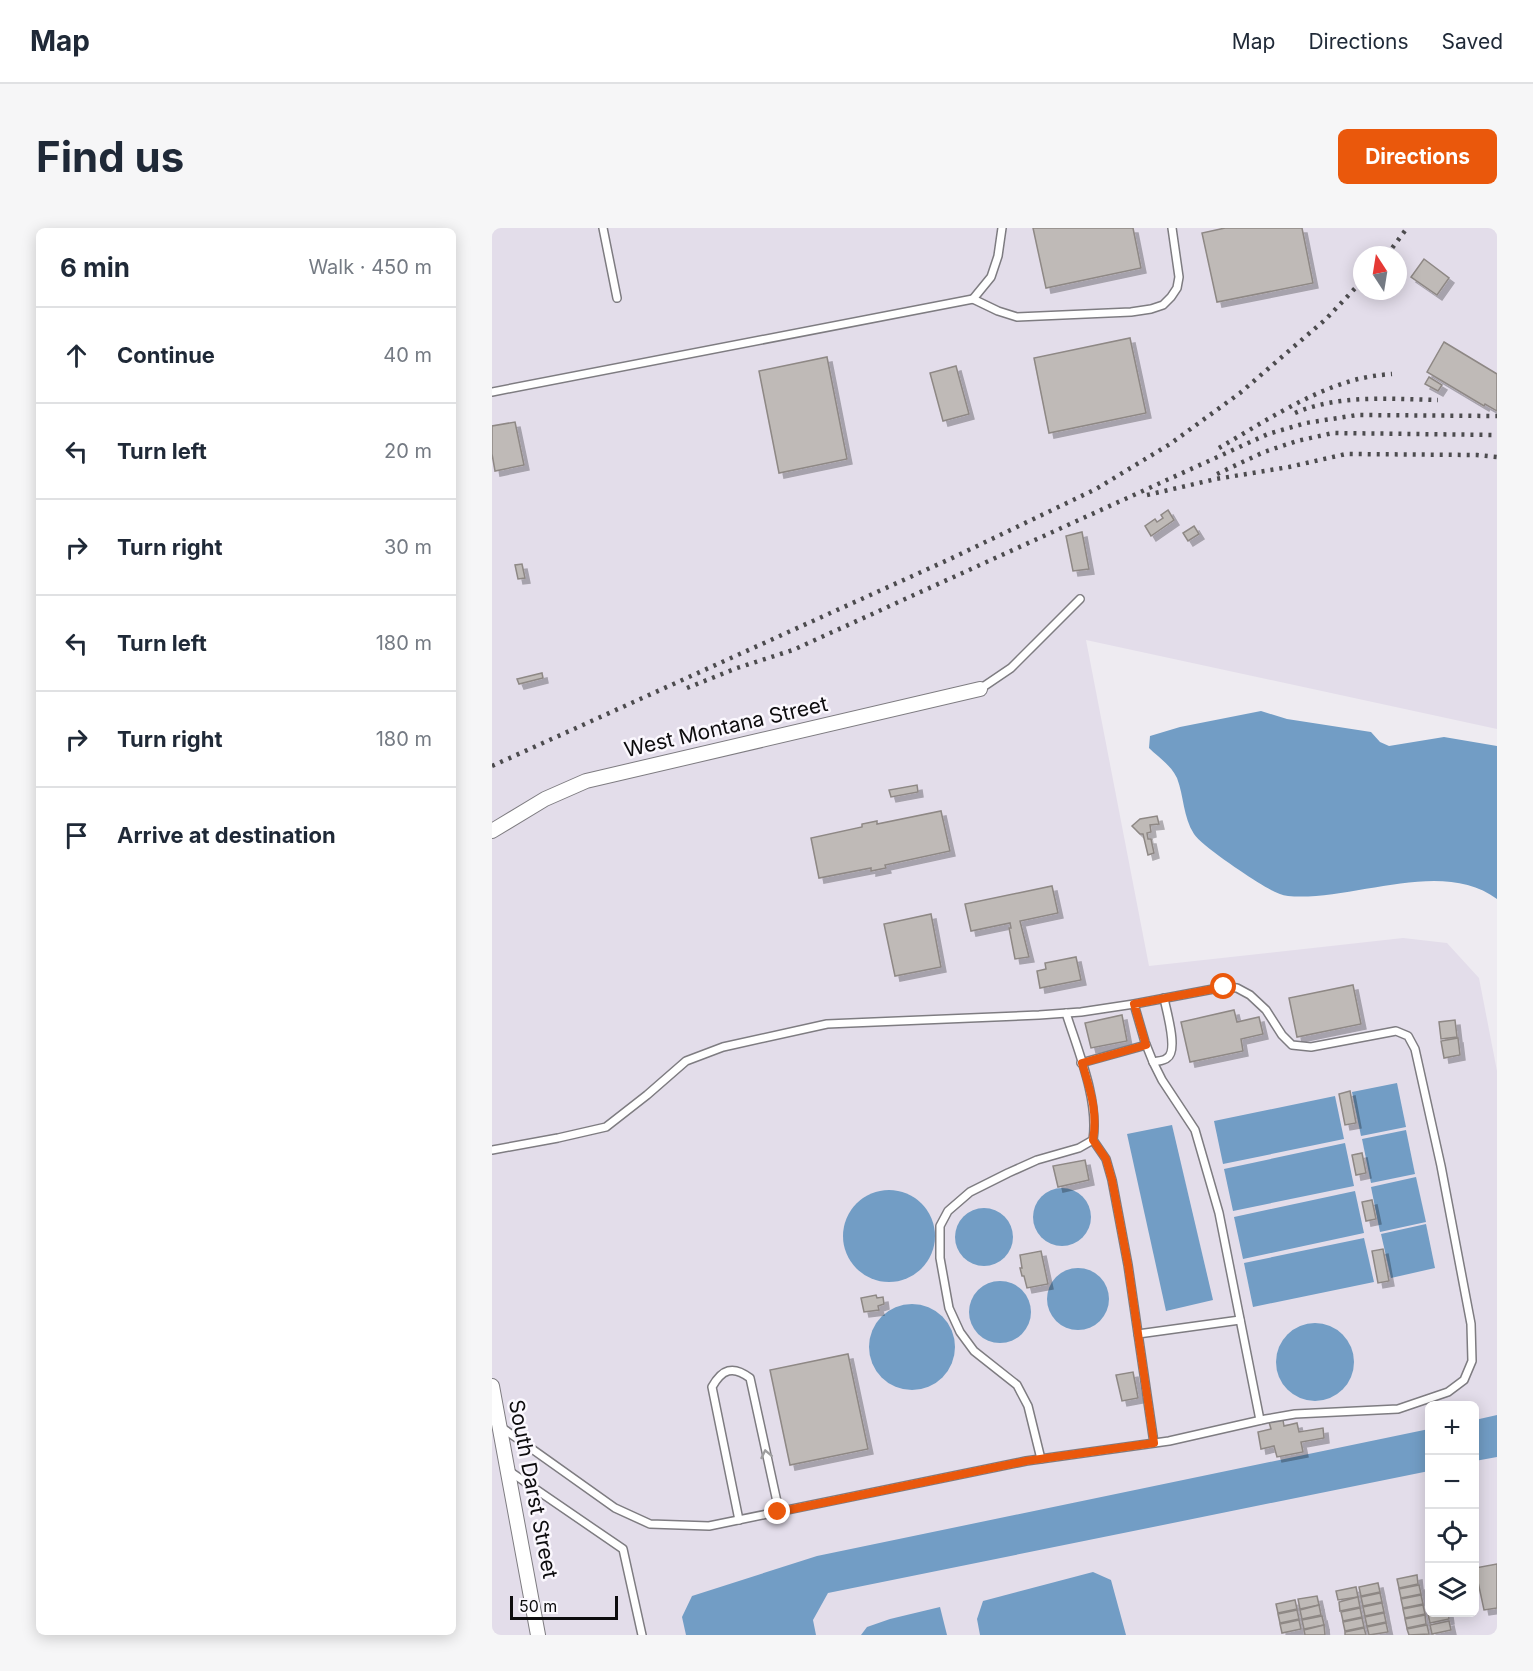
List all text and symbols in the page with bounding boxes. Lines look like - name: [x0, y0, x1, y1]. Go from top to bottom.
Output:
- text: Map: [30, 24, 90, 58]
- text: Map: [1232, 29, 1275, 54]
- text: Directions: [1308, 29, 1409, 54]
- text: Saved: [1442, 29, 1503, 54]
- button: Directions: [1338, 129, 1497, 184]
- text: Find us: [36, 131, 184, 182]
- north arrow: [1353, 246, 1407, 300]
- text: 6 min: [60, 252, 130, 283]
- text: Walk · 450 m: [308, 255, 432, 279]
- icon: ahead: [60, 339, 93, 372]
- text: Continue: [117, 342, 215, 368]
- text: 40 m: [383, 343, 432, 367]
- icon: left: [60, 435, 93, 468]
- text: Turn left: [117, 438, 207, 464]
- text: 20 m: [384, 439, 432, 463]
- icon: right: [60, 531, 93, 564]
- text: Turn right: [117, 534, 223, 560]
- text: 30 m: [384, 535, 432, 559]
- icon: left: [60, 627, 93, 660]
- text: Turn left: [117, 630, 207, 656]
- text: 180 m: [376, 631, 432, 655]
- street label: West Montana Street: [622, 691, 830, 762]
- icon: right: [60, 723, 93, 756]
- text: Turn right: [117, 726, 223, 752]
- text: 180 m: [376, 727, 432, 751]
- icon: arrive: [60, 819, 93, 852]
- text: Arrive at destination: [117, 822, 336, 848]
- route start: [1210, 973, 1236, 999]
- street label: South Darst Street: [504, 1397, 563, 1581]
- map controls: [1425, 1401, 1479, 1617]
- button: +: [1425, 1401, 1479, 1455]
- one-way arrow: [760, 1450, 773, 1460]
- button: −: [1425, 1455, 1479, 1509]
- route end: [764, 1498, 790, 1524]
- button: locate: [1425, 1509, 1479, 1563]
- button: layers: [1425, 1563, 1479, 1617]
- scale bar: [510, 1593, 618, 1620]
- text: 50 m: [519, 1596, 557, 1616]

